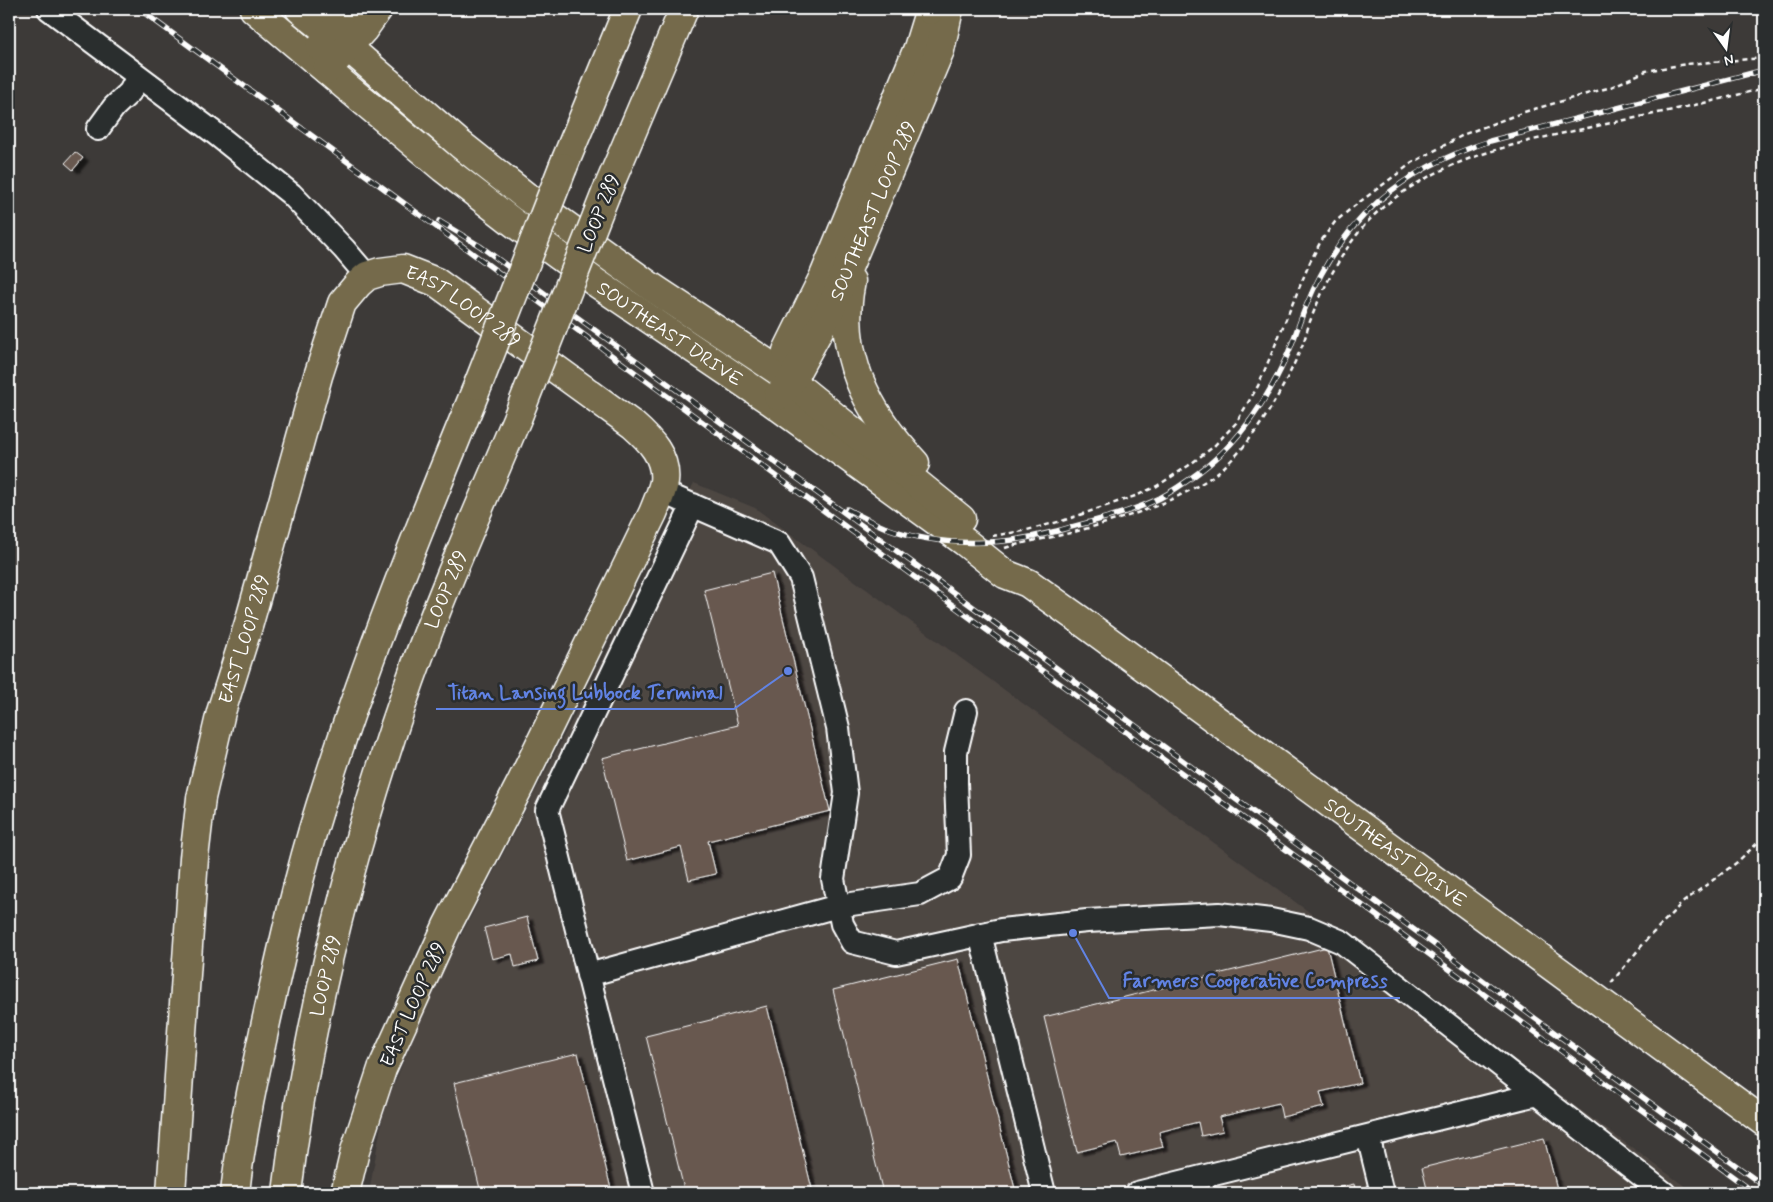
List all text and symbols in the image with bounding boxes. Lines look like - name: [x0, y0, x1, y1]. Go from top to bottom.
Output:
- north arrow: [1700, 22, 1750, 72]
- text: N: [1722, 50, 1736, 70]
- street label: SOUTHEAST LOOP 289: [824, 117, 923, 305]
- street label: LOOP 289: [572, 171, 626, 257]
- street label: EAST LOOP 289: [402, 260, 526, 354]
- street label: SOUTHEAST DRIVE: [592, 276, 747, 393]
- street label: LOOP 289: [420, 547, 474, 633]
- street label: EAST LOOP 289: [213, 572, 276, 707]
- callout: Titan Lansing Lubbock Terminal: [436, 674, 734, 709]
- text: Titan Lansing Lubbock Terminal: [447, 680, 723, 709]
- street label: SOUTHEAST DRIVE: [1319, 793, 1471, 914]
- street label: LOOP 289: [305, 932, 348, 1019]
- street label: EAST LOOP 289: [375, 938, 452, 1071]
- callout: Farmers Cooperative Compress: [1109, 963, 1400, 998]
- text: Farmers Cooperative Compress: [1122, 968, 1388, 995]

